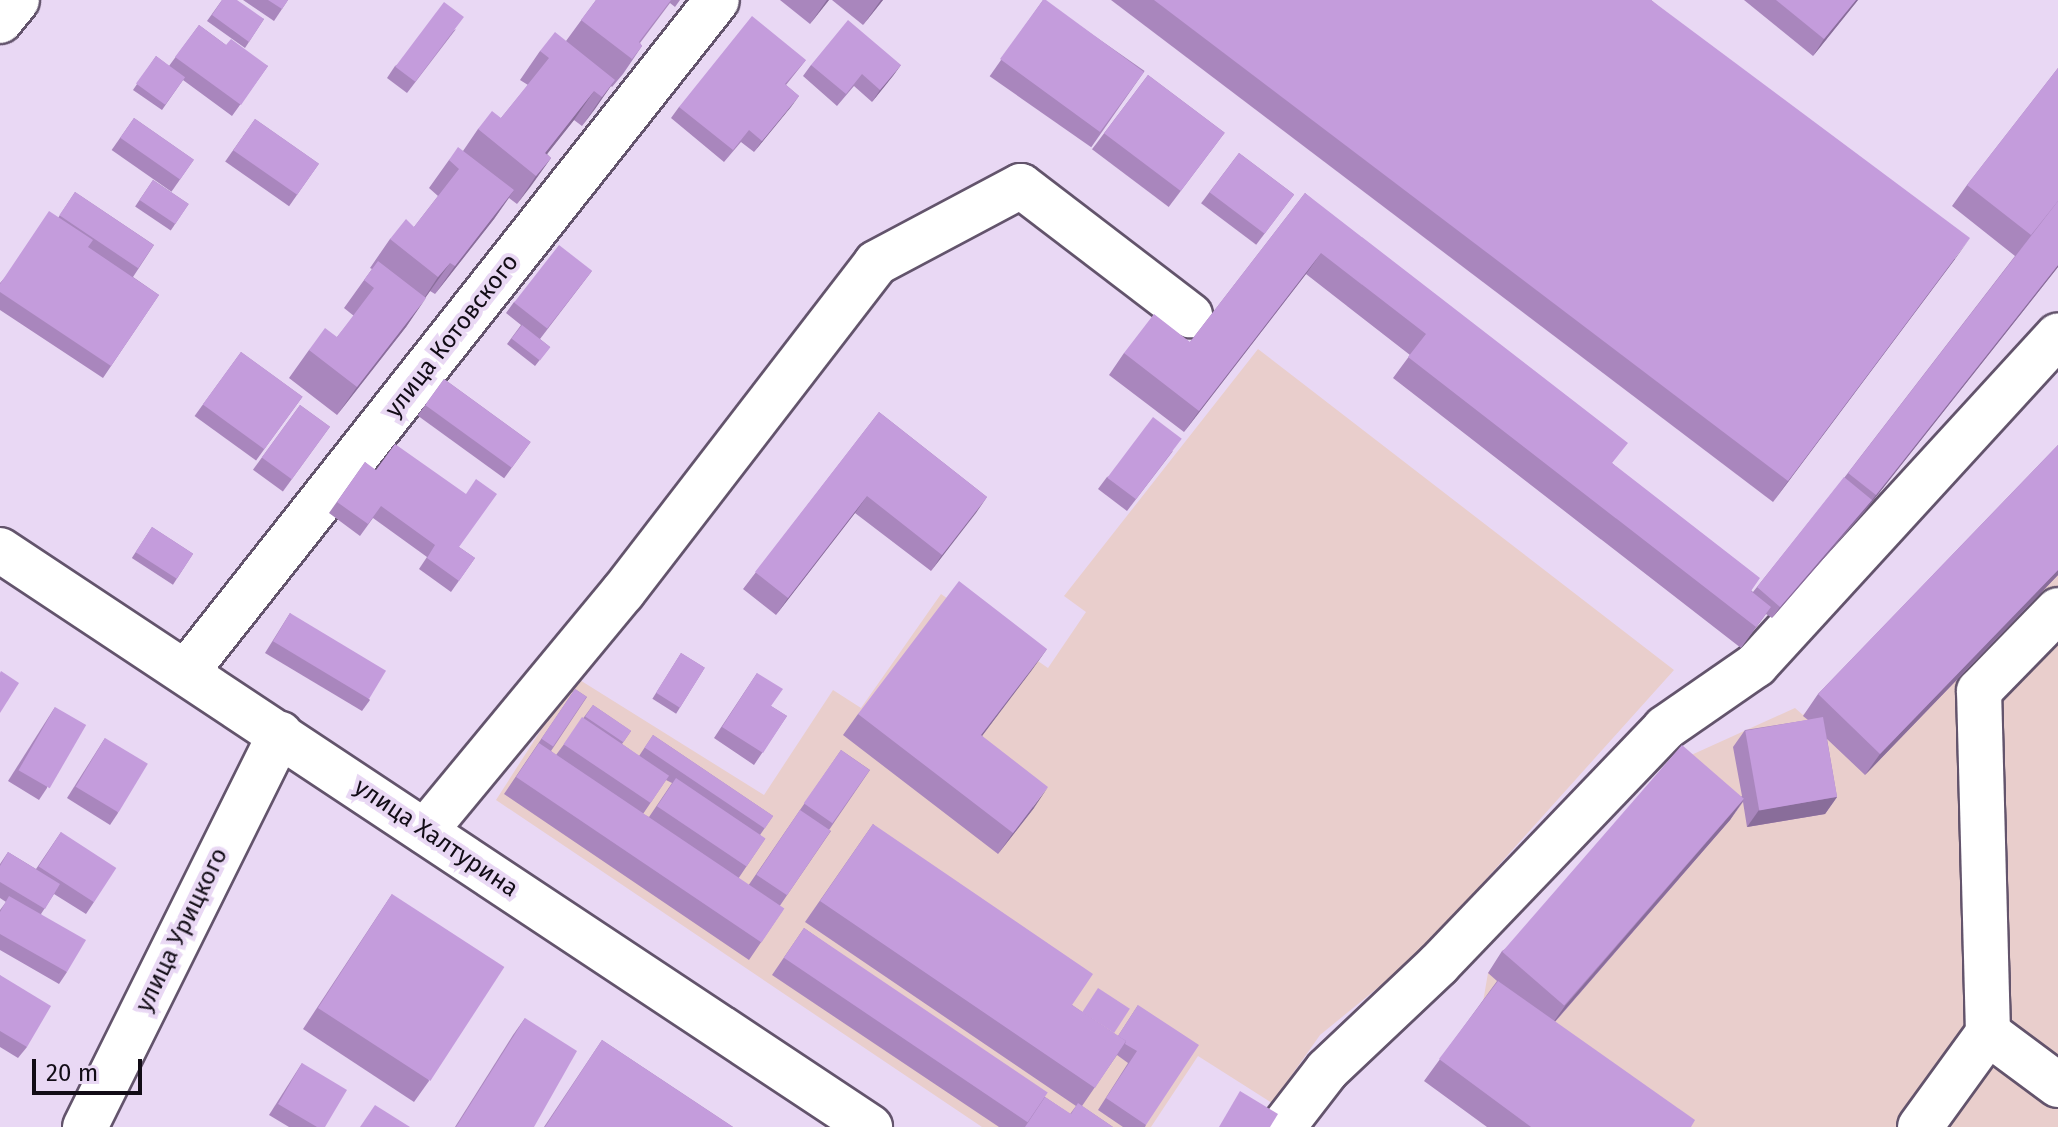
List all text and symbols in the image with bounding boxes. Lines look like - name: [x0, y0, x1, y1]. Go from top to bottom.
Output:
- street label: улица Котовского: [379, 249, 525, 423]
- street label: улица Халтурина: [349, 773, 523, 903]
- street label: улица Урицкого: [130, 843, 234, 1017]
- scale bar: [36, 1043, 146, 1093]
- text: 20 m: [46, 1059, 98, 1087]

